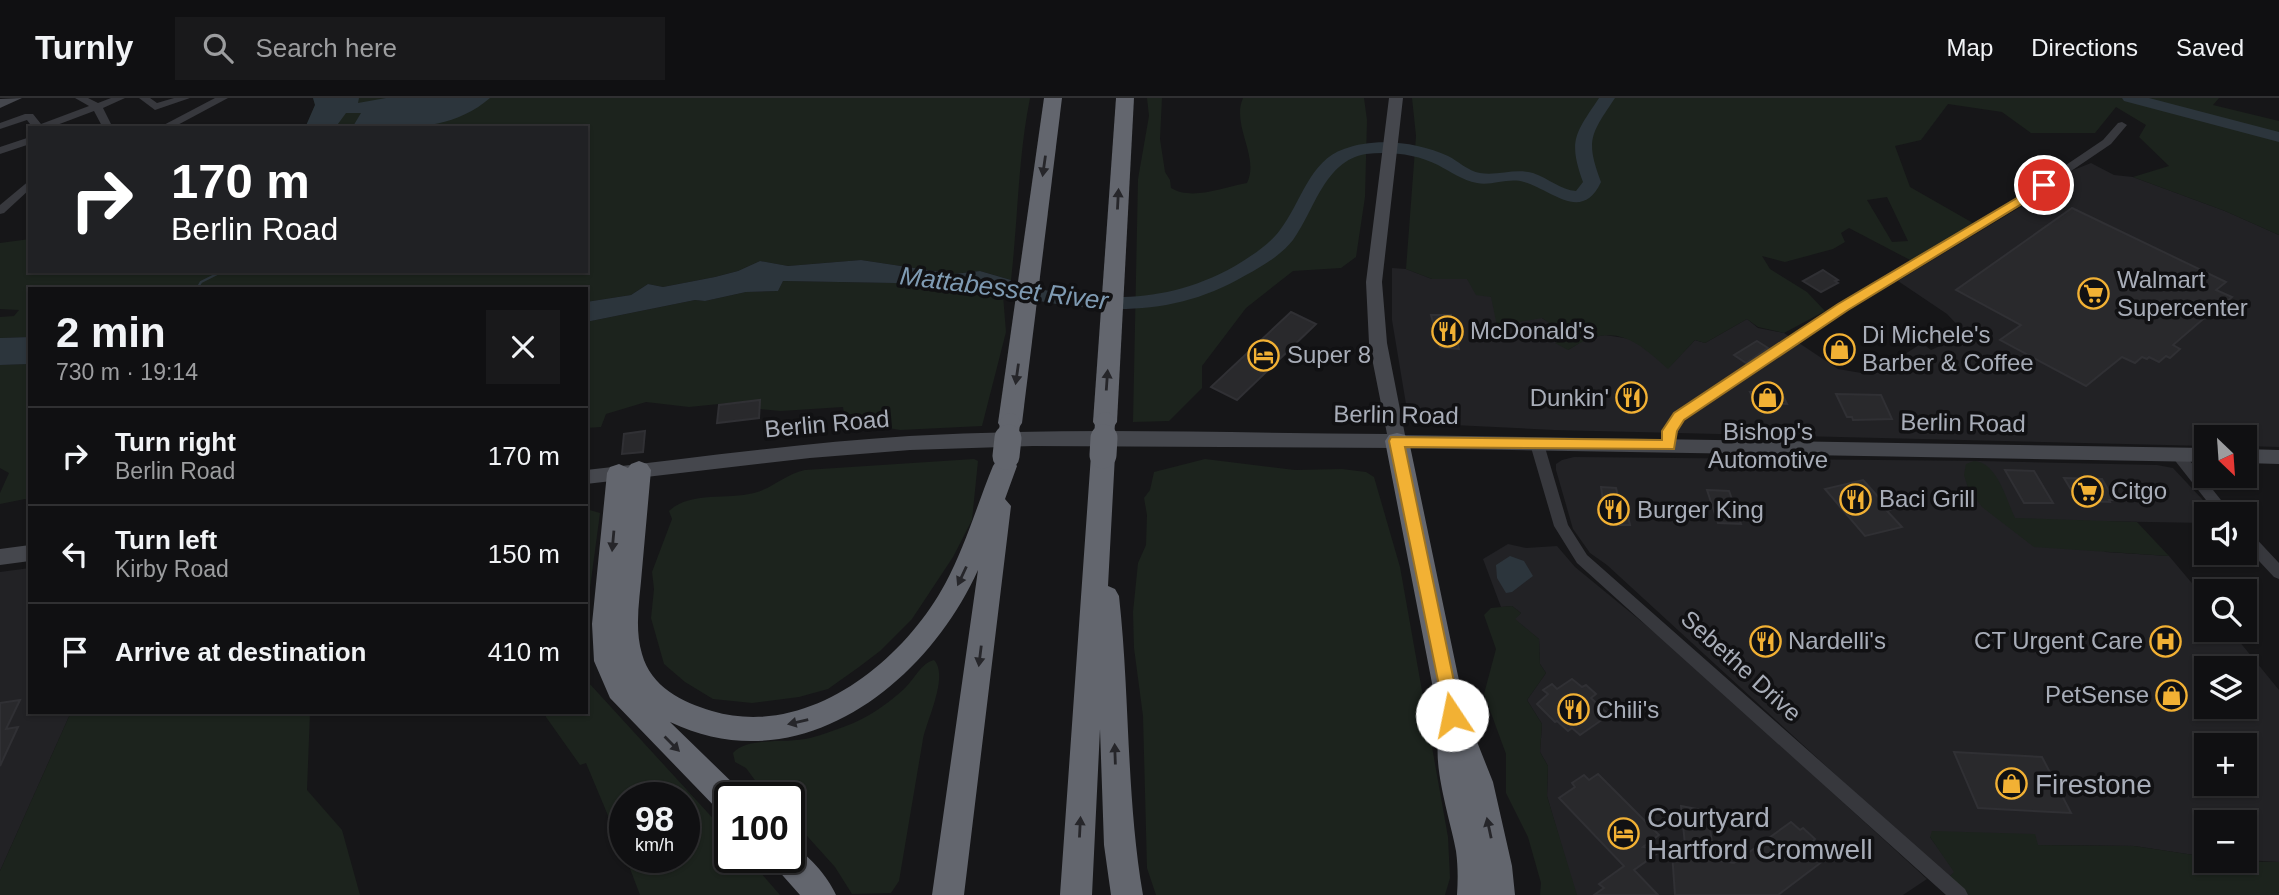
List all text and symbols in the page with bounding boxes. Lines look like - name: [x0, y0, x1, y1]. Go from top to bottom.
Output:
- search box: [175, 17, 665, 80]
- text: Turnly: [35, 29, 133, 66]
- icon: search: [199, 29, 237, 67]
- text: Search here: [255, 33, 397, 63]
- text: Map: [1947, 34, 1993, 61]
- text: Directions: [2031, 34, 2138, 61]
- text: Saved: [2176, 34, 2244, 61]
- icon: right: [56, 154, 147, 245]
- text: 170 m: [171, 154, 310, 208]
- one-way arrow: [1038, 155, 1049, 177]
- pin: [2014, 155, 2074, 215]
- icon: arrive: [2025, 166, 2063, 204]
- one-way arrow: [1113, 188, 1124, 210]
- text: Berlin Road: [171, 211, 338, 247]
- water label: Mattabesset River: [898, 260, 1111, 316]
- place label: Walmart Supercenter: [2117, 266, 2248, 321]
- supermarket icon: Walmart Supercenter: [2077, 277, 2111, 311]
- text: 2 min: [56, 309, 166, 356]
- button: close: [486, 310, 560, 384]
- restaurant icon: McDonald's: [1430, 314, 1464, 348]
- place label: McDonald's: [1470, 317, 1595, 344]
- place label: Di Michele's Barber & Coffee: [1862, 321, 2034, 376]
- shop icon: Di Michele's Barber & Coffee: [1822, 332, 1856, 366]
- hotel icon: Super 8: [1247, 338, 1281, 372]
- place label: Super 8: [1287, 341, 1371, 368]
- text: 730 m · 19:14: [56, 359, 198, 385]
- one-way arrow: [1011, 363, 1022, 385]
- one-way arrow: [1102, 369, 1113, 391]
- restaurant icon: Dunkin': [1615, 381, 1649, 415]
- shop icon: Bishop's Automotive: [1751, 381, 1785, 415]
- place label: Dunkin': [1530, 384, 1609, 411]
- street label: Berlin Road: [1333, 400, 1459, 429]
- street label: Berlin Road: [763, 405, 891, 442]
- street label: Berlin Road: [1900, 408, 2026, 437]
- place label: Bishop's Automotive: [1708, 418, 1828, 473]
- north arrow: [2194, 425, 2258, 488]
- map controls: [2194, 425, 2257, 873]
- text: Turn right: [115, 427, 236, 457]
- icon: right: [56, 437, 94, 475]
- text: 170 m: [488, 441, 560, 471]
- text: Berlin Road: [115, 458, 235, 484]
- supermarket icon: Citgo: [2071, 474, 2105, 508]
- place label: Citgo: [2111, 477, 2167, 504]
- restaurant icon: Baci Grill: [1839, 482, 1873, 516]
- place label: Baci Grill: [1879, 485, 1975, 512]
- restaurant icon: Burger King: [1597, 493, 1631, 527]
- place label: Burger King: [1637, 496, 1764, 523]
- button: sound: [2194, 502, 2257, 565]
- text: Turn left: [115, 525, 217, 555]
- one-way arrow: [607, 530, 618, 552]
- icon: left: [56, 535, 94, 573]
- text: 150 m: [488, 539, 560, 569]
- text: Kirby Road: [115, 556, 229, 582]
- one-way arrow: [956, 566, 968, 586]
- button: search: [2194, 579, 2257, 642]
- street label: Sebethe Drive: [1676, 605, 1807, 727]
- restaurant icon: Nardelli's: [1748, 624, 1782, 658]
- hospital icon: CT Urgent Care: [2149, 624, 2183, 658]
- place label: Nardelli's: [1788, 627, 1886, 654]
- place label: CT Urgent Care: [1974, 627, 2143, 654]
- icon: arrive: [56, 633, 94, 671]
- text: Arrive at destination: [115, 637, 366, 667]
- text: 410 m: [488, 637, 560, 667]
- one-way arrow: [974, 645, 985, 667]
- button: layers: [2194, 656, 2257, 719]
- position arrow: [1415, 678, 1489, 752]
- shop icon: PetSense: [2155, 678, 2189, 712]
- place label: PetSense: [2045, 681, 2149, 708]
- restaurant icon: Chili's: [1556, 693, 1590, 727]
- place label: Chili's: [1596, 696, 1659, 723]
- one-way arrow: [787, 717, 809, 728]
- button: +: [2194, 733, 2257, 796]
- one-way arrow: [663, 735, 680, 751]
- one-way arrow: [1109, 743, 1120, 765]
- shop icon: Firestone: [1995, 767, 2029, 801]
- place label: Firestone: [2035, 769, 2152, 800]
- speed limit sign: 100: [714, 782, 805, 873]
- text: 98: [635, 799, 674, 838]
- place label: Courtyard Hartford Cromwell: [1647, 802, 1873, 865]
- button: −: [2194, 810, 2257, 873]
- one-way arrow: [1075, 816, 1086, 838]
- hotel icon: Courtyard Hartford Cromwell: [1607, 816, 1641, 850]
- one-way arrow: [1484, 817, 1495, 839]
- text: km/h: [635, 835, 674, 855]

